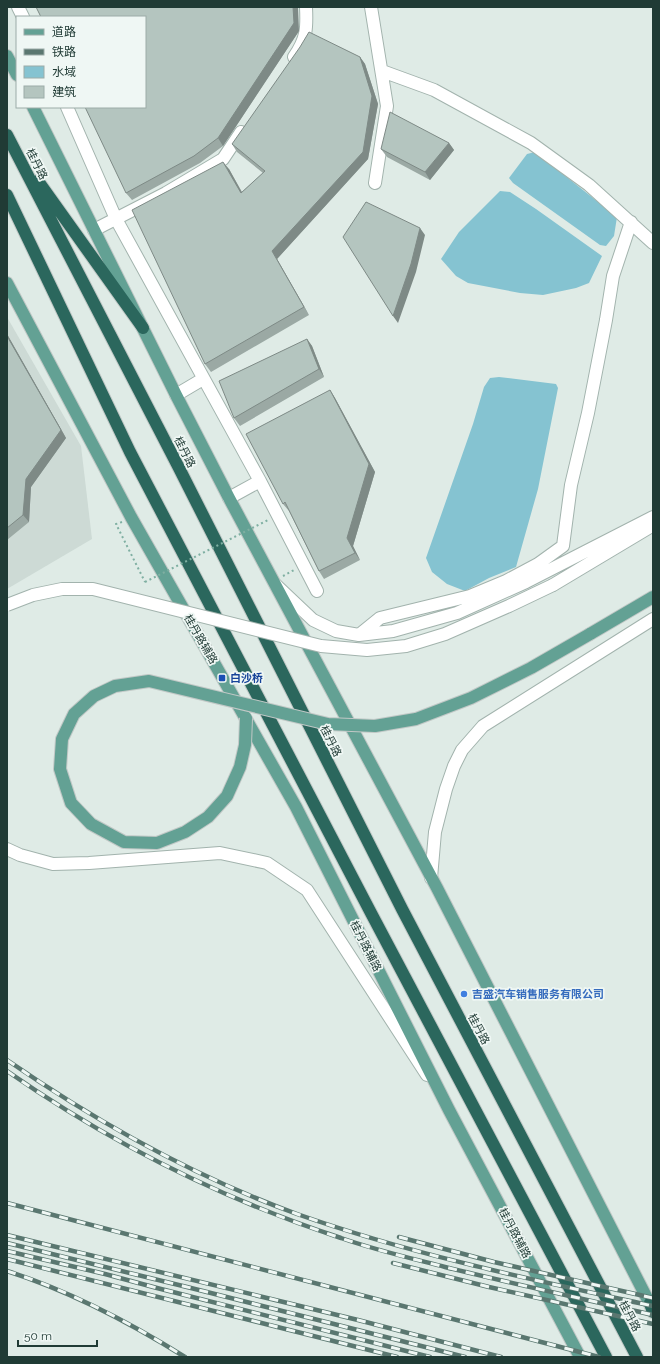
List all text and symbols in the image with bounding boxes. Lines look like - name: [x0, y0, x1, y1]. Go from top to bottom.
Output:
- legend: [16, 16, 146, 108]
- text: 道路: [52, 25, 76, 39]
- text: 铁路: [52, 45, 76, 59]
- text: 水域: [52, 65, 76, 79]
- text: 建筑: [52, 85, 76, 99]
- street label: 桂丹路: [23, 147, 50, 182]
- street label: 桂丹路: [171, 435, 198, 470]
- street label: 桂丹路辅路: [181, 612, 220, 666]
- place label: 白沙桥: [230, 672, 263, 685]
- marker: 白沙桥: [217, 673, 227, 683]
- street label: 桂丹路: [317, 724, 344, 759]
- street label: 桂丹路辅路: [347, 919, 384, 974]
- place label: 吉盛汽车销售服务有限公司: [472, 988, 604, 1001]
- marker: 吉盛汽车销售服务有限公司: [459, 989, 469, 999]
- street label: 桂丹路: [465, 1012, 492, 1047]
- street label: 桂丹路辅路: [496, 1206, 533, 1261]
- street label: 桂丹路: [616, 1299, 643, 1334]
- scale bar: [18, 1322, 97, 1348]
- text: 50 m: [24, 1329, 52, 1343]

